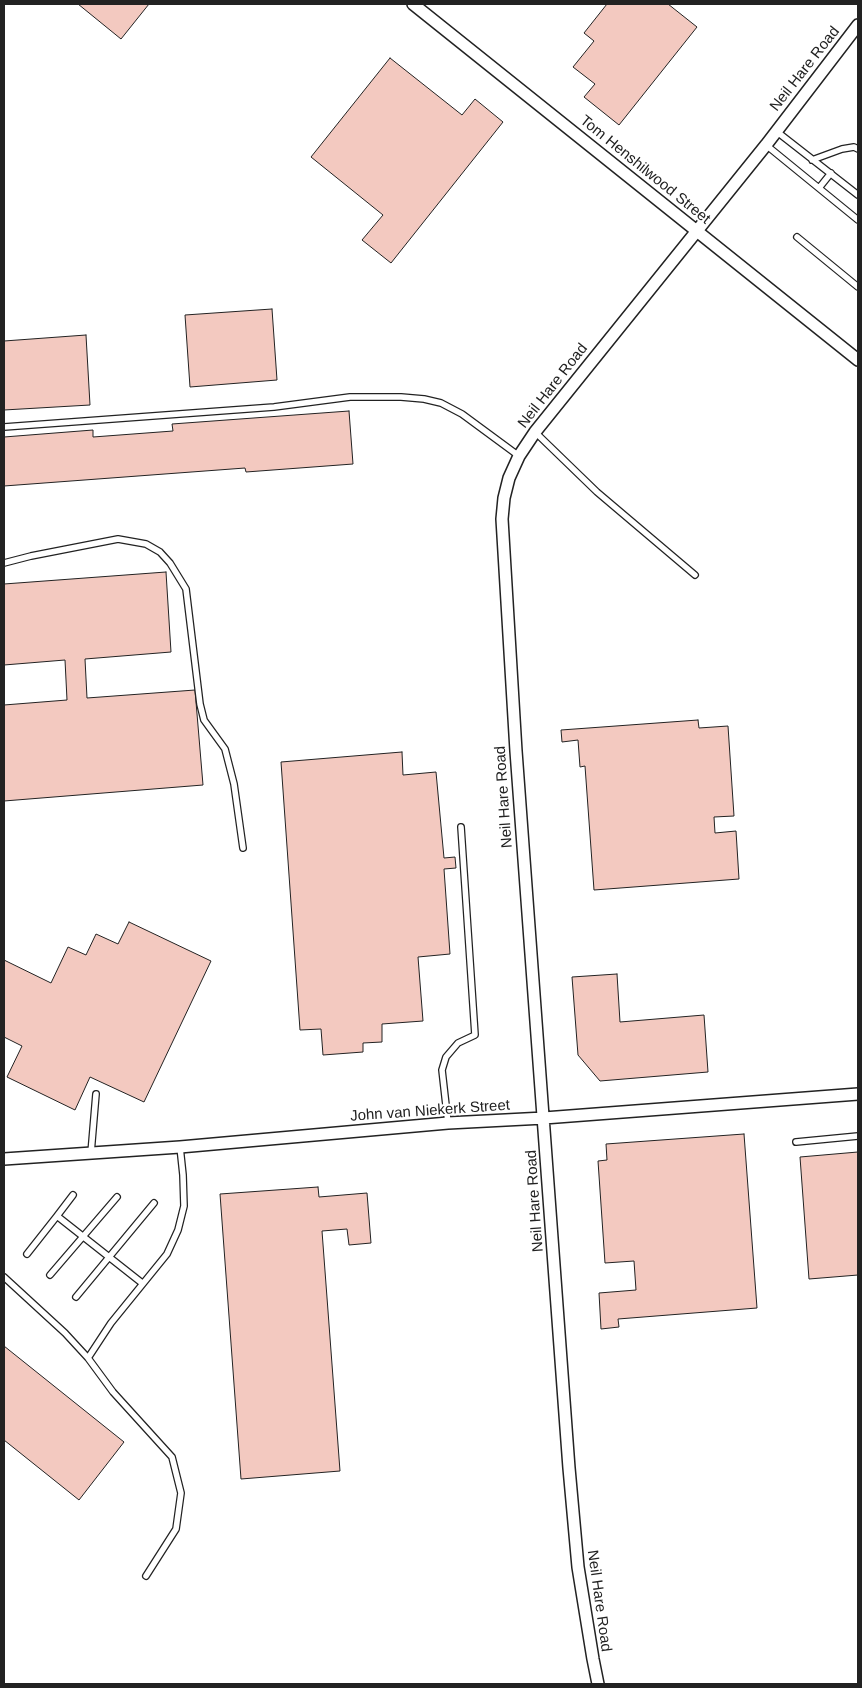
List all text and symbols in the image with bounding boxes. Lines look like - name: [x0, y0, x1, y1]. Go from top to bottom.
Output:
- street label: Neil Hare Road: [766, 23, 844, 115]
- street label: Tom Henshilwood Street: [576, 112, 714, 228]
- street label: Neil Hare Road: [514, 340, 592, 432]
- street label: Neil Hare Road: [491, 745, 517, 849]
- street label: John van Niekerk Street: [350, 1096, 510, 1126]
- street label: Neil Hare Road: [522, 1149, 548, 1253]
- street label: Neil Hare Road: [583, 1549, 615, 1653]

